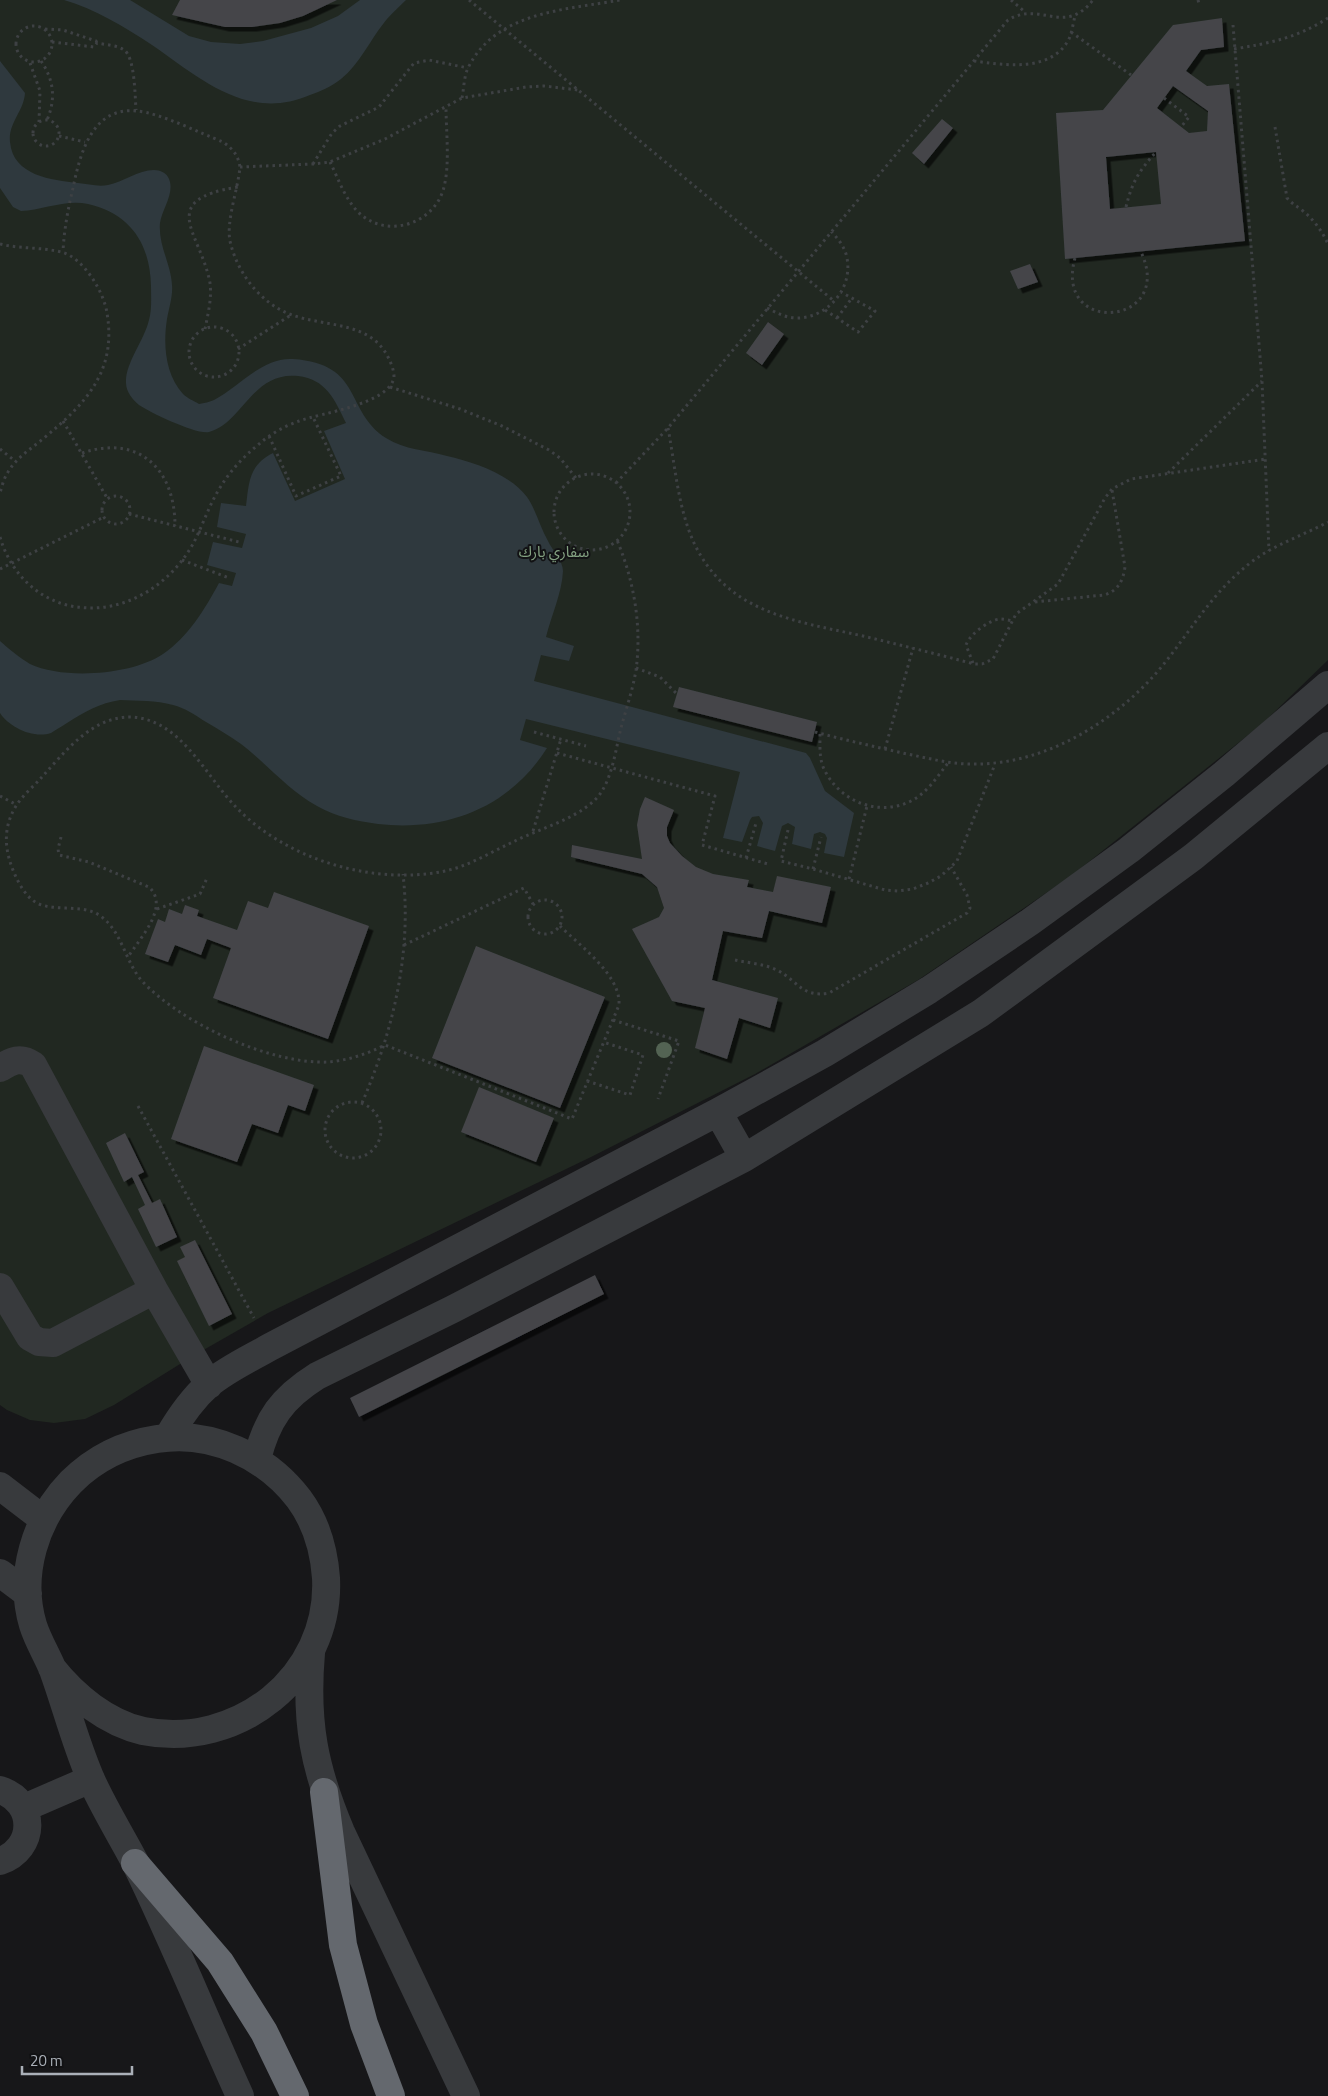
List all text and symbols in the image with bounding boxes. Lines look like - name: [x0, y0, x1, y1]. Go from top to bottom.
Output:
- park label: سفاري بارك: [519, 540, 589, 563]
- scale bar: [22, 2044, 132, 2076]
- text: 20 m: [30, 2049, 63, 2072]

